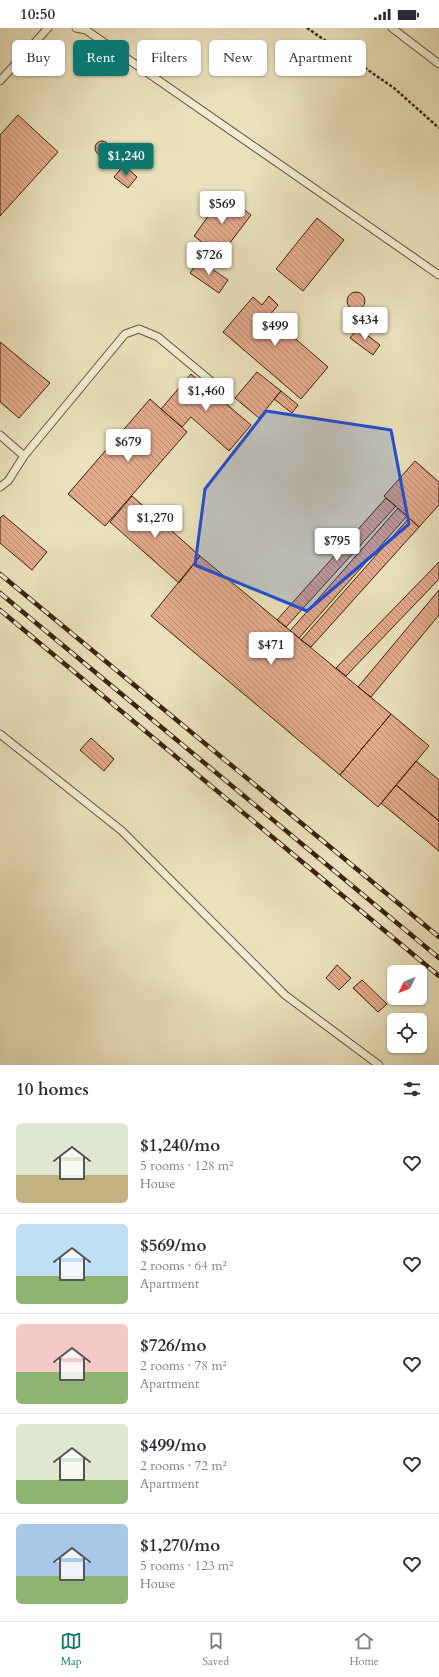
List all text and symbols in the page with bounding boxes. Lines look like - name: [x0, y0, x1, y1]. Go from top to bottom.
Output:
- text: 10:50: [20, 4, 55, 24]
- chip: Buy: [12, 40, 65, 76]
- chip: Rent: [73, 40, 129, 76]
- chip: Filters: [137, 40, 201, 76]
- chip: New: [209, 40, 267, 76]
- chip: Apartment: [275, 40, 366, 76]
- pin: $1,240: [93, 143, 159, 177]
- text: $1,240: [107, 147, 145, 165]
- pin: $569: [198, 191, 246, 225]
- text: $569: [209, 195, 235, 213]
- pin: $726: [185, 242, 233, 276]
- text: $726: [196, 246, 222, 264]
- pin: $434: [341, 307, 389, 341]
- text: $434: [352, 311, 378, 329]
- pin: $499: [251, 313, 299, 347]
- text: $499: [262, 317, 288, 335]
- pin: $1,460: [173, 378, 239, 412]
- text: $1,460: [187, 382, 225, 400]
- pin: $679: [104, 429, 152, 463]
- text: $679: [115, 433, 141, 451]
- pin: $1,270: [122, 505, 188, 539]
- text: $1,270: [136, 509, 174, 527]
- pin: $795: [313, 528, 361, 562]
- text: $795: [324, 532, 350, 550]
- pin: $471: [247, 632, 295, 666]
- text: $471: [258, 636, 284, 654]
- north arrow: [387, 965, 427, 1005]
- map controls: [387, 965, 427, 1053]
- button: locate: [387, 1013, 427, 1053]
- text: 10 homes: [16, 1078, 89, 1101]
- icon: filters: [401, 1078, 423, 1100]
- text: $1,240/mo: [140, 1134, 220, 1157]
- icon: home: [48, 1139, 96, 1187]
- icon: heart: [401, 1152, 423, 1174]
- text: 5 rooms · 128 m²: [140, 1157, 233, 1175]
- text: House: [140, 1175, 175, 1193]
- text: $569/mo: [140, 1234, 206, 1257]
- icon: home: [48, 1240, 96, 1288]
- icon: heart: [401, 1253, 423, 1275]
- text: 2 rooms · 64 m²: [140, 1257, 227, 1275]
- text: Apartment: [140, 1275, 199, 1293]
- text: $726/mo: [140, 1334, 206, 1357]
- icon: home: [48, 1340, 96, 1388]
- icon: heart: [401, 1353, 423, 1375]
- text: 2 rooms · 78 m²: [140, 1357, 227, 1375]
- text: Apartment: [140, 1375, 199, 1393]
- text: $499/mo: [140, 1434, 206, 1457]
- icon: home: [48, 1440, 96, 1488]
- icon: heart: [401, 1453, 423, 1475]
- text: 2 rooms · 72 m²: [140, 1457, 227, 1475]
- text: Apartment: [140, 1475, 199, 1493]
- text: $1,270/mo: [140, 1534, 220, 1557]
- icon: home: [48, 1540, 96, 1588]
- icon: heart: [401, 1553, 423, 1575]
- text: 5 rooms · 123 m²: [140, 1557, 233, 1575]
- text: House: [140, 1575, 175, 1593]
- tab: Map: [60, 1630, 82, 1669]
- tab: Saved: [202, 1630, 229, 1669]
- tab: Home: [349, 1630, 379, 1669]

